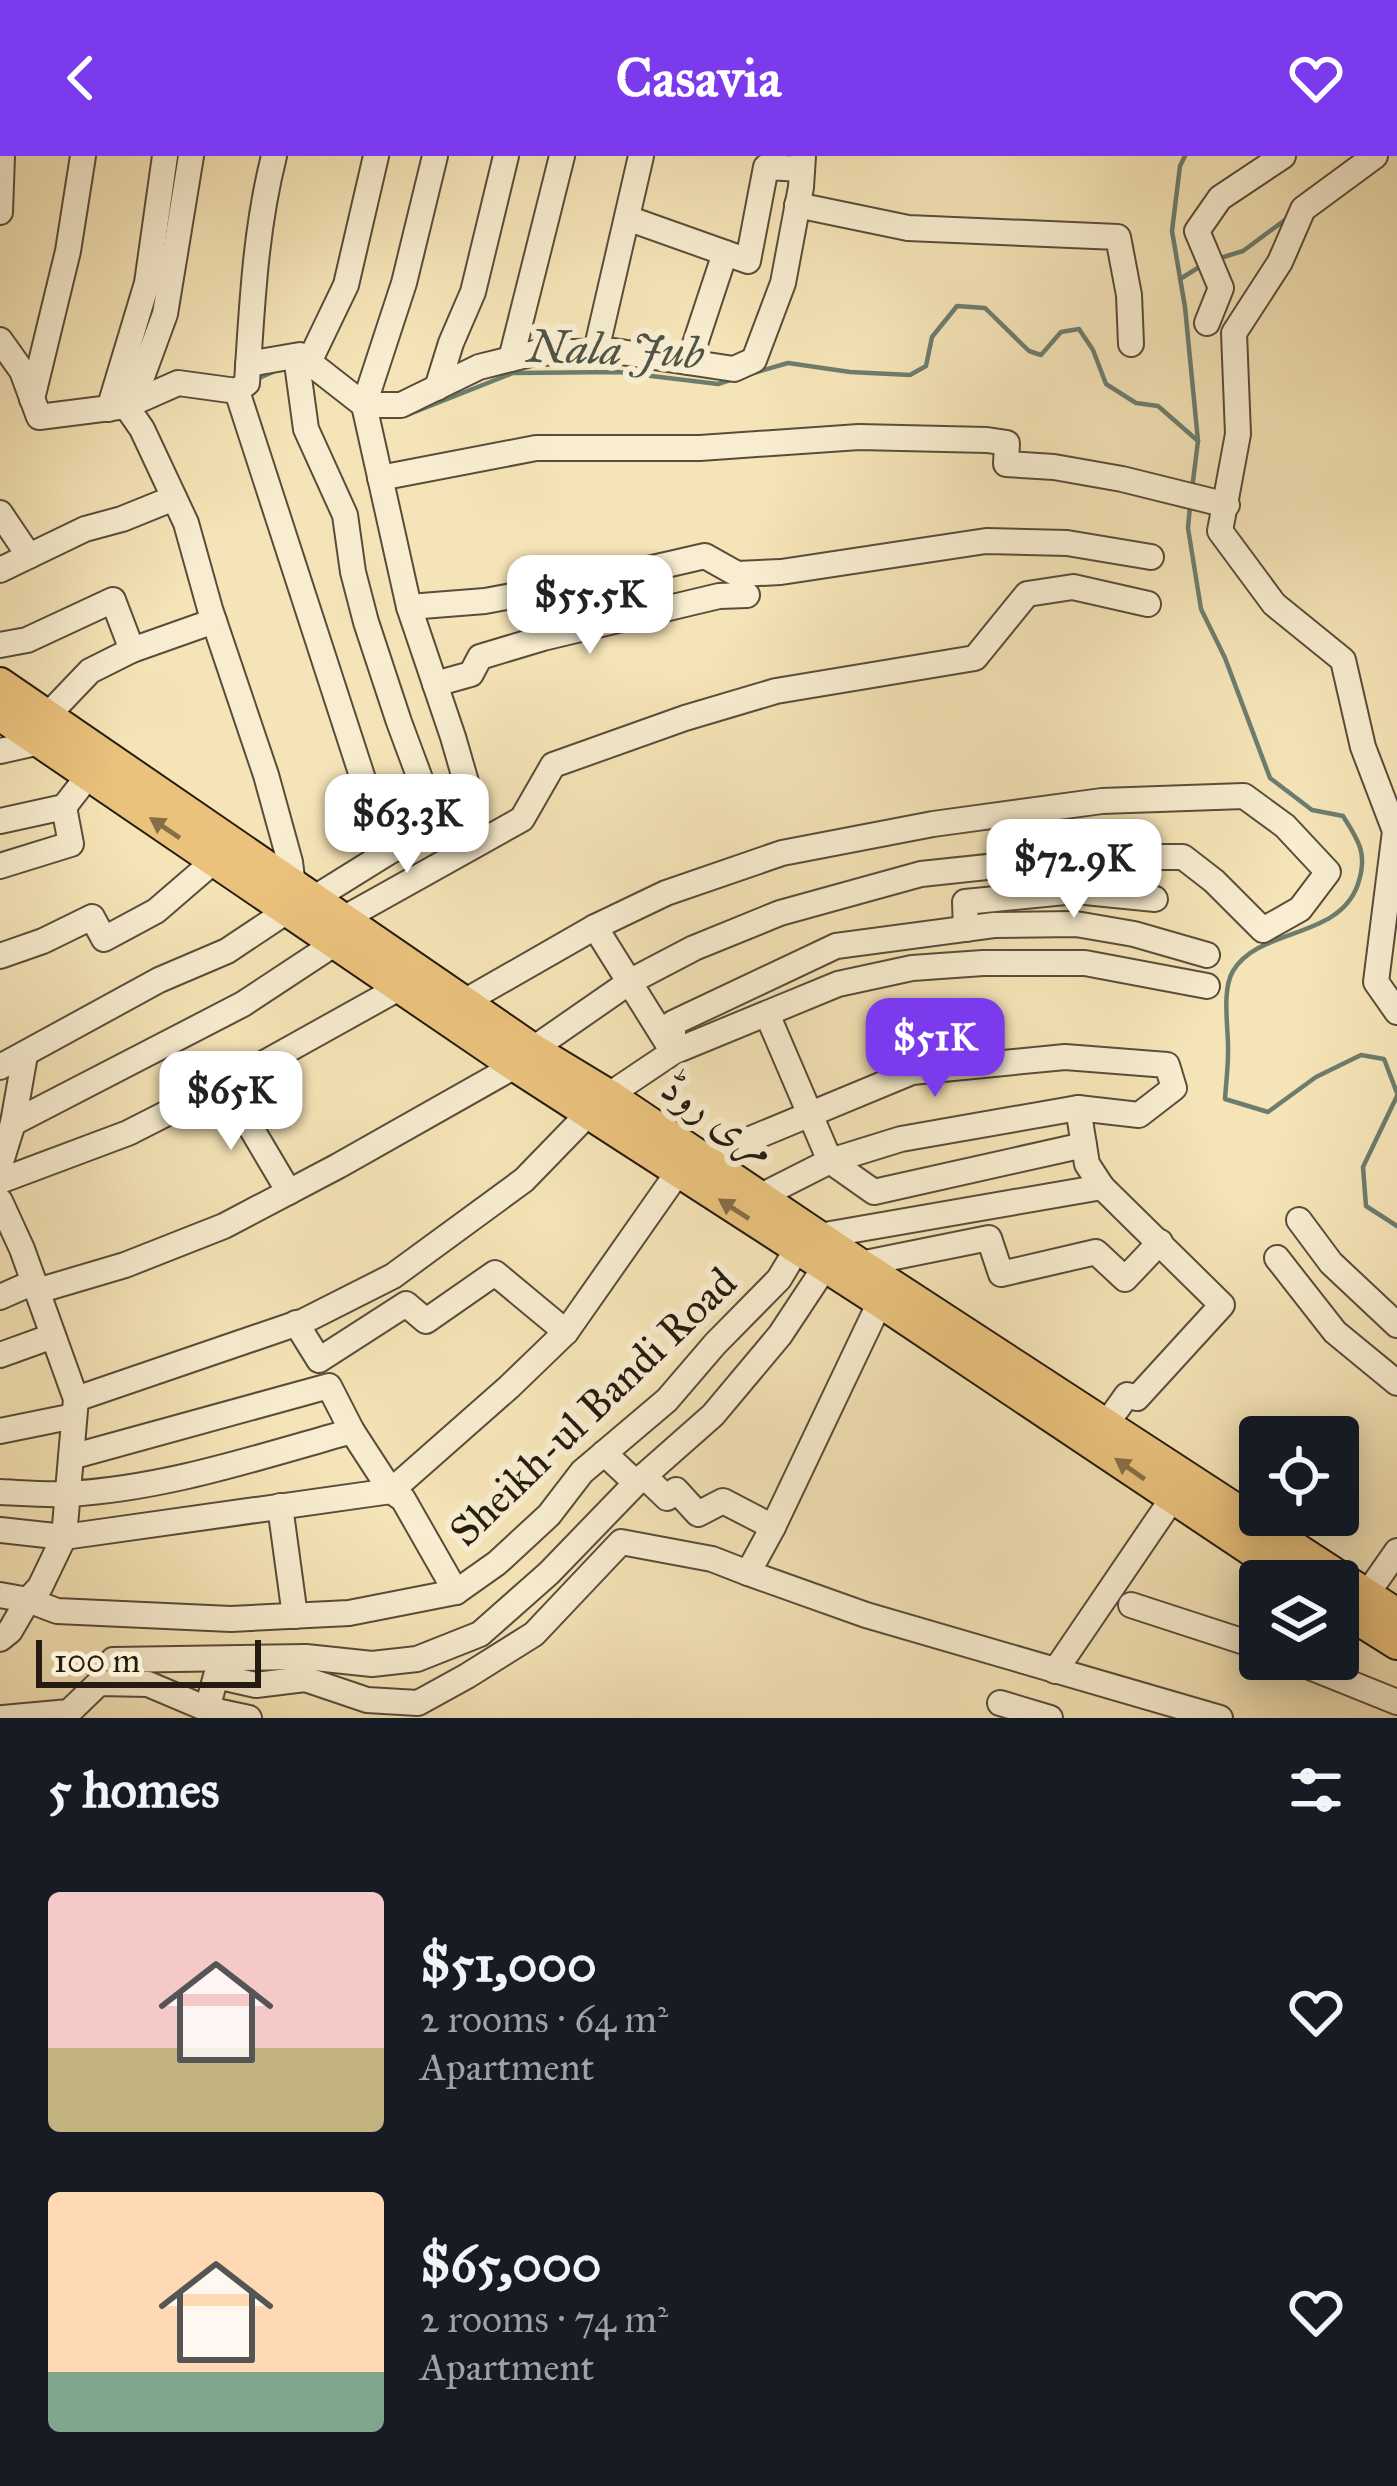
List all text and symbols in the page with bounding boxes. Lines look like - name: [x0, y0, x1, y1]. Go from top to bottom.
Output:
- icon: back: [48, 45, 114, 111]
- text: Casavia: [616, 45, 781, 111]
- icon: heart: [1283, 45, 1349, 111]
- water label: Nala Jub: [524, 318, 706, 380]
- pin: $55.5K: [492, 555, 688, 657]
- text: $55.5K: [534, 570, 646, 618]
- pin: $63.3K: [309, 774, 505, 876]
- text: $63.3K: [352, 789, 462, 837]
- one-way arrow: [149, 817, 182, 840]
- pin: $72.9K: [976, 819, 1172, 921]
- text: $72.9K: [1014, 834, 1134, 882]
- pin: $51K: [864, 998, 1006, 1100]
- text: $51K: [893, 1013, 977, 1061]
- pin: $65K: [160, 1051, 302, 1153]
- street label: مری روڈ: [650, 1061, 787, 1178]
- text: $65K: [186, 1066, 276, 1114]
- one-way arrow: [717, 1198, 750, 1220]
- street label: Sheikh-ul Bandi Road: [439, 1257, 747, 1557]
- map controls: [1239, 1416, 1359, 1680]
- button: locate: [1239, 1416, 1359, 1536]
- one-way arrow: [1113, 1458, 1146, 1481]
- button: layers: [1239, 1560, 1359, 1680]
- scale bar: [36, 1634, 261, 1687]
- text: 100 m: [54, 1641, 140, 1681]
- icon: filters: [1283, 1757, 1349, 1823]
- text: 5 homes: [48, 1759, 219, 1821]
- text: $51,000: [420, 1933, 597, 1995]
- icon: home: [144, 1940, 288, 2084]
- icon: heart: [1283, 1979, 1349, 2045]
- text: 2 rooms · 64 m²: [420, 1995, 668, 2043]
- text: Apartment: [420, 2043, 594, 2091]
- text: $65,000: [420, 2233, 601, 2295]
- icon: home: [144, 2240, 288, 2384]
- icon: heart: [1283, 2279, 1349, 2345]
- text: 2 rooms · 74 m²: [420, 2295, 668, 2343]
- text: Apartment: [420, 2343, 594, 2391]

